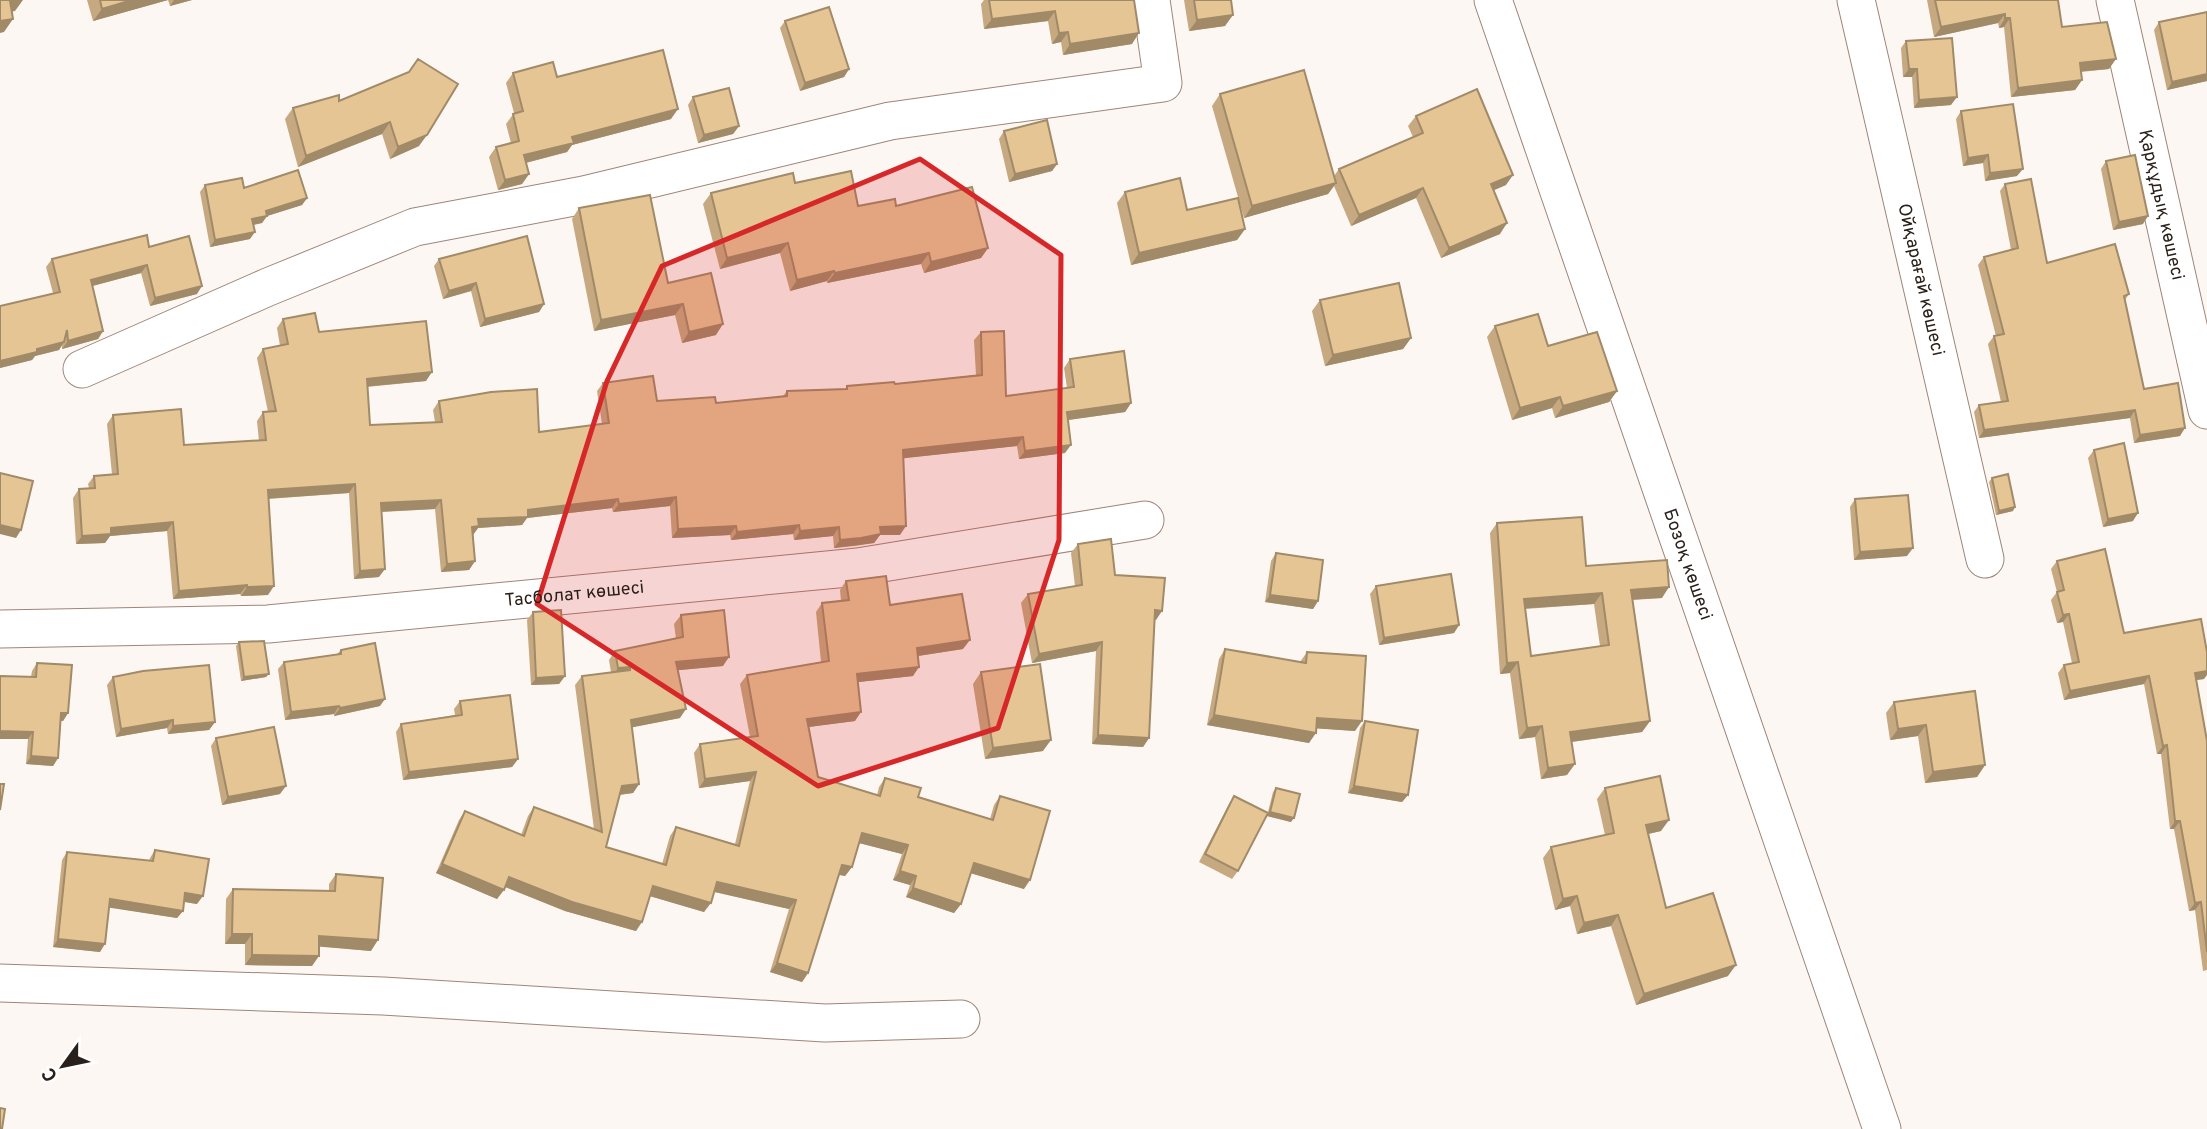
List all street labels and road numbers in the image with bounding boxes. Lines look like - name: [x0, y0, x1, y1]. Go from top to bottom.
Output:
- street label: Қарқұдық көшесі: [2133, 127, 2189, 283]
- street label: Ойқарағай көшесі: [1892, 201, 1949, 358]
- street label: Бозоқ көшесі: [1658, 506, 1717, 623]
- street label: Тасболат көшесі: [504, 576, 645, 613]

